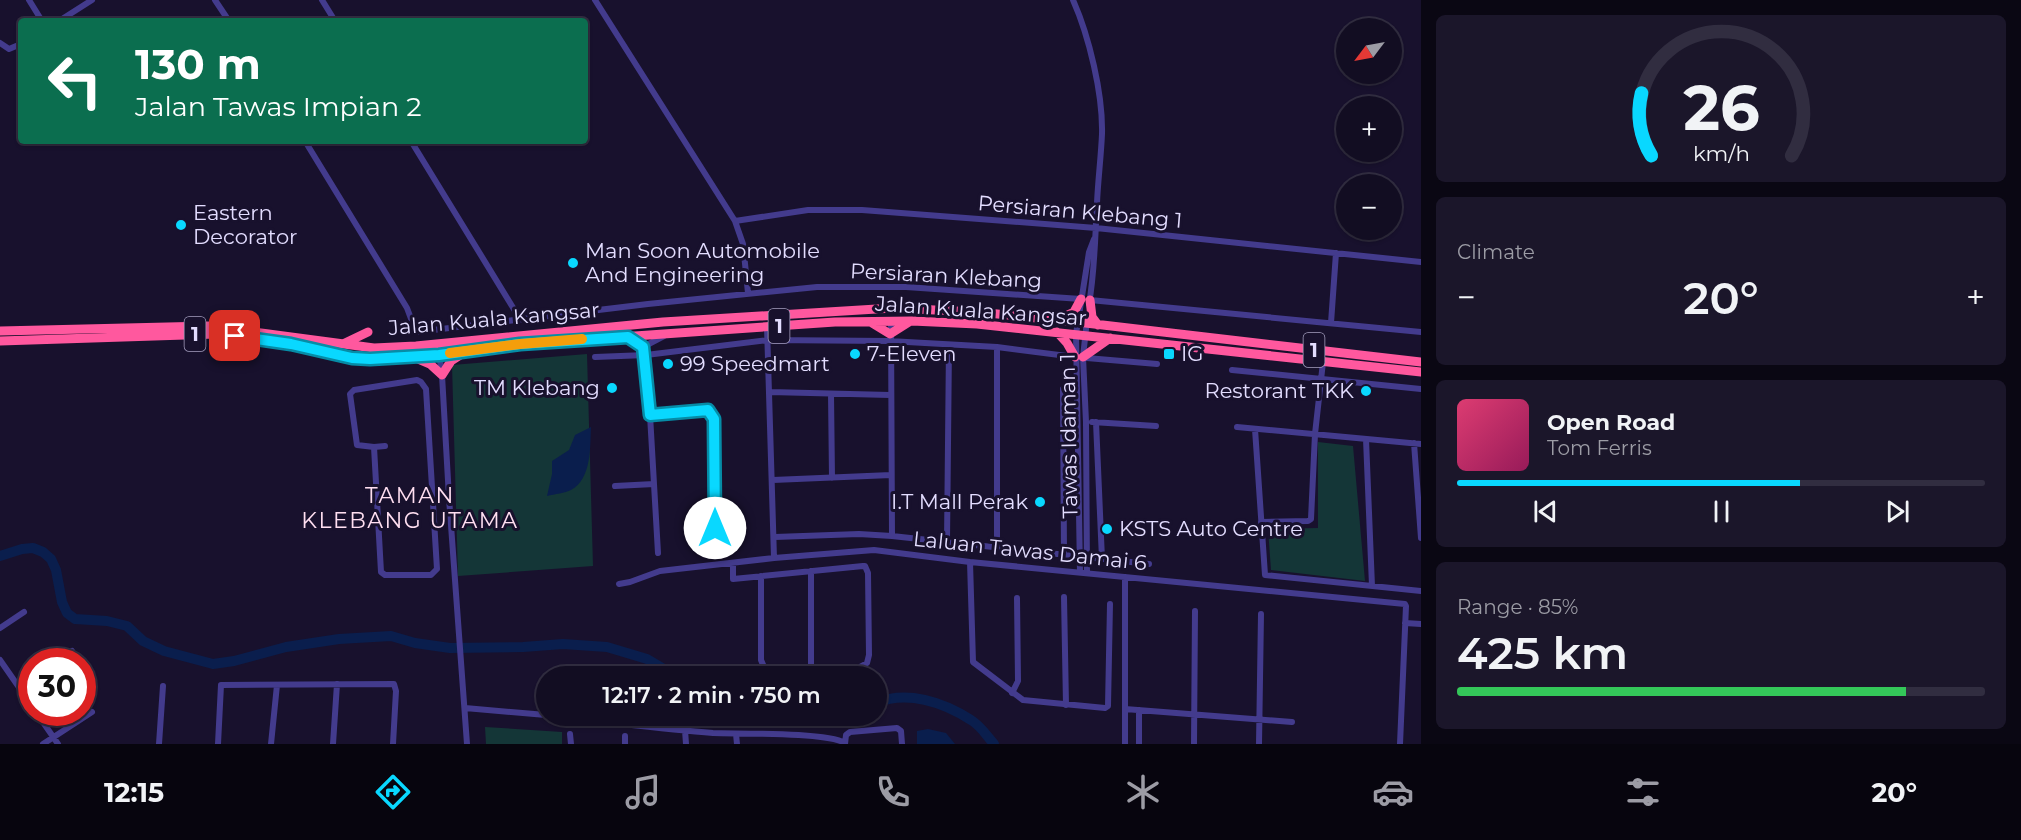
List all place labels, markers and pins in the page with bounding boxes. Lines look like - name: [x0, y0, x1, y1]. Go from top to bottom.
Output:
- place label: Eastern Decorator: [193, 200, 298, 249]
- marker: Eastern Decorator: [174, 218, 188, 232]
- place label: Man Soon Automobile And Engineering: [585, 238, 820, 287]
- marker: Man Soon Automobile And Engineering: [566, 256, 580, 270]
- pin: [209, 310, 260, 361]
- place label: 7-Eleven: [867, 341, 956, 366]
- place label: IG: [1181, 341, 1204, 366]
- marker: 7-Eleven: [848, 347, 862, 361]
- marker: IG: [1162, 347, 1176, 361]
- place label: 99 Speedmart: [680, 351, 830, 376]
- marker: 99 Speedmart: [661, 357, 675, 371]
- place label: TM Klebang: [474, 375, 600, 400]
- place label: Restorant TKK: [1204, 378, 1354, 403]
- marker: TM Klebang: [605, 381, 619, 395]
- marker: Restorant TKK: [1359, 384, 1373, 398]
- place label: I.T Mall Perak: [891, 489, 1028, 514]
- marker: I.T Mall Perak: [1033, 495, 1047, 509]
- place label: KSTS Auto Centre: [1119, 516, 1303, 541]
- marker: KSTS Auto Centre: [1100, 522, 1114, 536]

